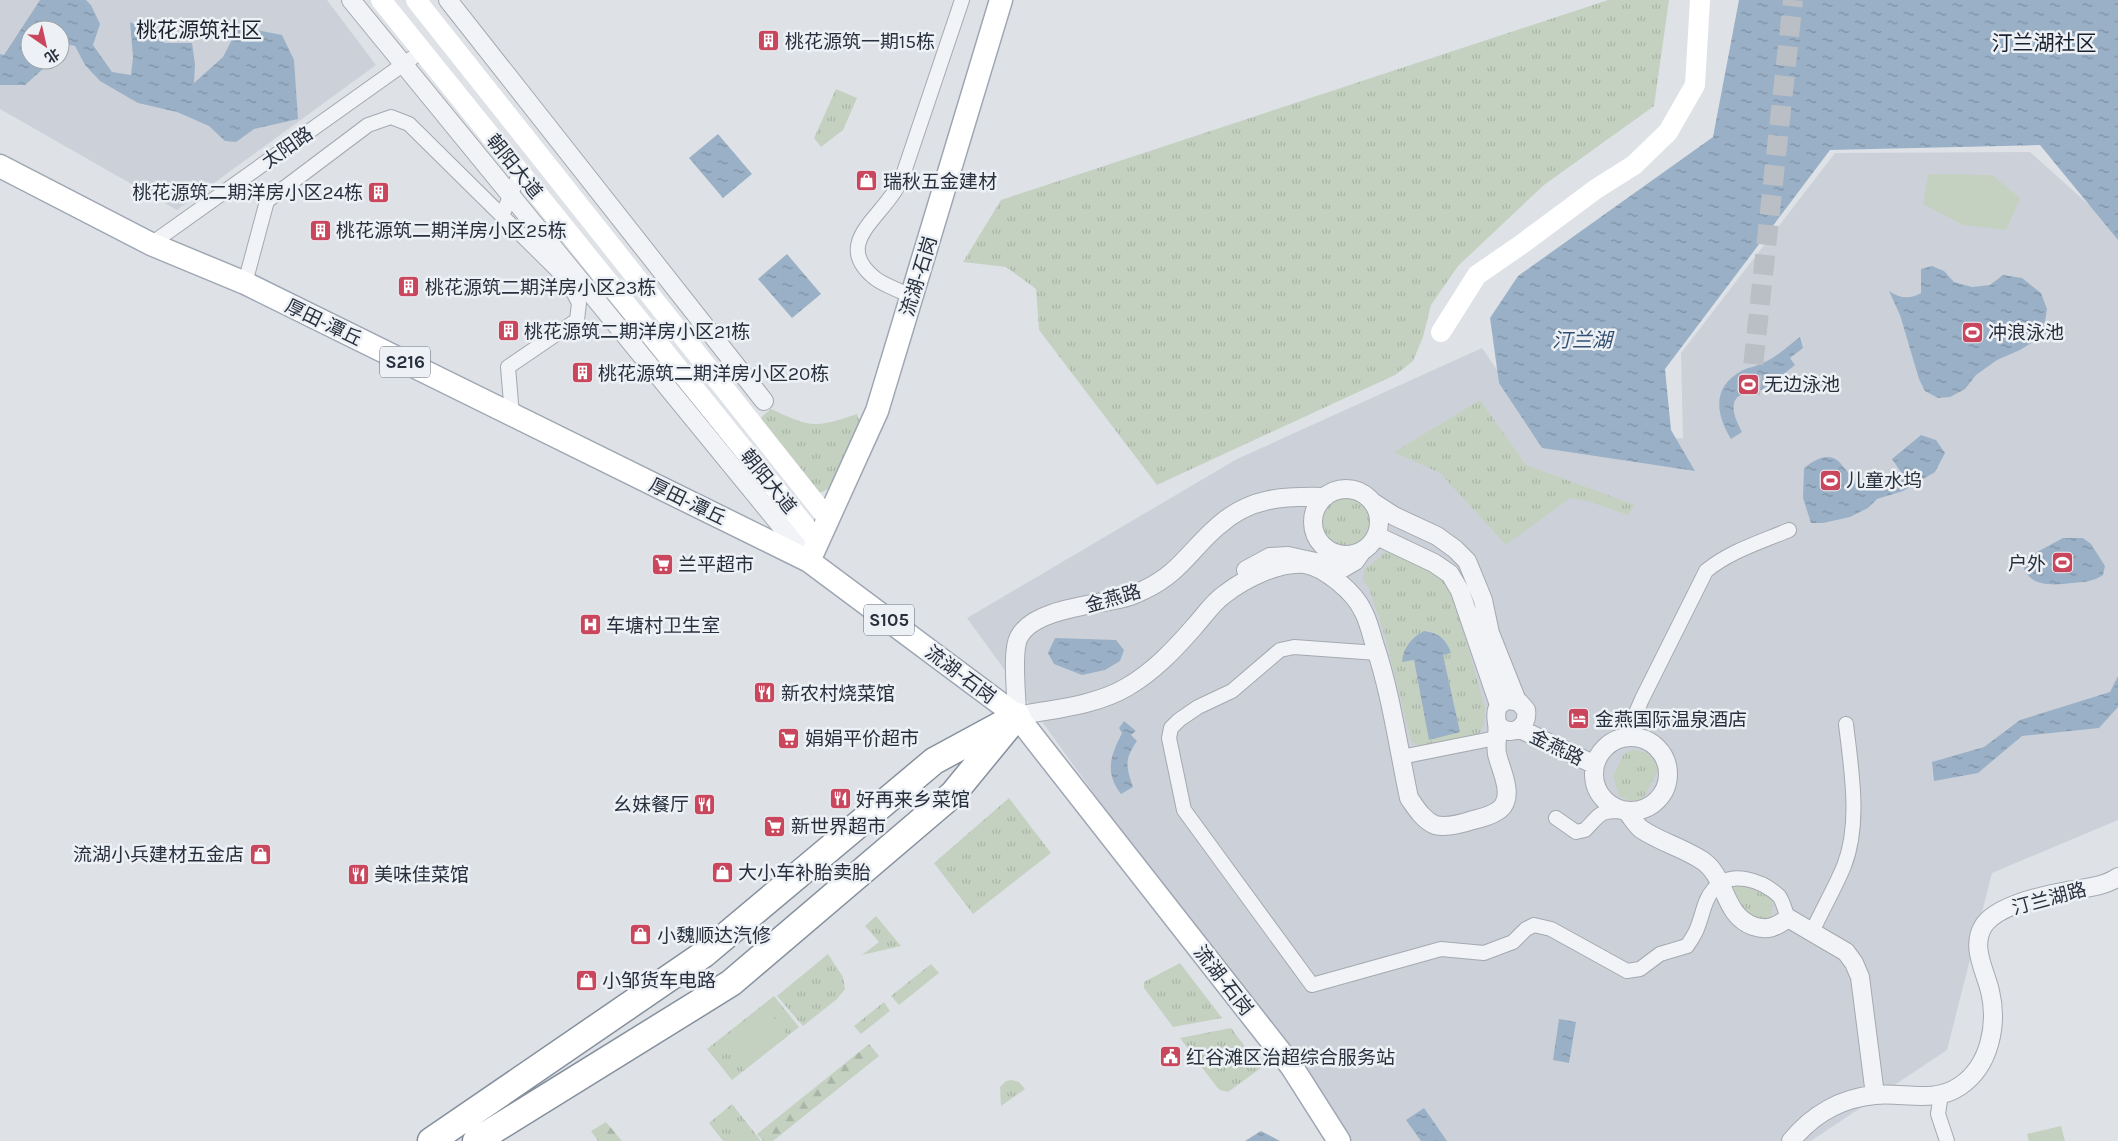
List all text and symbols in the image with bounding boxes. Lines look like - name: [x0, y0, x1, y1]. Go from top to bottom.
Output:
- district label: 桃花源筑社区: [136, 18, 262, 42]
- north arrow: [20, 20, 70, 70]
- building icon: 桃花源筑一期15栋: [757, 29, 781, 53]
- place label: 桃花源筑一期15栋: [785, 31, 935, 53]
- district label: 汀兰湖社区: [1992, 31, 2097, 55]
- text: 北: [41, 44, 63, 66]
- street label: 太阳路: [258, 122, 317, 173]
- street label: 朝阳大道: [482, 130, 547, 203]
- shop icon: 瑞秋五金建材: [855, 169, 879, 193]
- place label: 瑞秋五金建材: [883, 171, 997, 193]
- building icon: 桃花源筑二期洋房小区24栋: [367, 180, 391, 204]
- place label: 桃花源筑二期洋房小区24栋: [132, 182, 363, 204]
- building icon: 桃花源筑二期洋房小区25栋: [308, 218, 332, 242]
- place label: 桃花源筑二期洋房小区25栋: [336, 220, 567, 242]
- street label: 流湖-石岗: [896, 234, 942, 319]
- building icon: 桃花源筑二期洋房小区23栋: [397, 275, 421, 299]
- place label: 桃花源筑二期洋房小区23栋: [425, 277, 656, 299]
- street label: 厚田-潭丘: [282, 295, 366, 351]
- building icon: 桃花源筑二期洋房小区21栋: [496, 319, 520, 343]
- sports icon: 冲浪泳池: [1960, 320, 1984, 344]
- place label: 桃花源筑二期洋房小区21栋: [524, 321, 750, 343]
- place label: 冲浪泳池: [1988, 322, 2064, 344]
- water label: 汀兰湖: [1552, 329, 1615, 352]
- road number: S216: [380, 347, 430, 378]
- building icon: 桃花源筑二期洋房小区20栋: [570, 361, 594, 385]
- place label: 桃花源筑二期洋房小区20栋: [598, 363, 829, 385]
- sports icon: 无边泳池: [1736, 372, 1760, 396]
- place label: 无边泳池: [1764, 374, 1840, 396]
- street label: 朝阳大道: [736, 445, 801, 518]
- sports icon: 儿童水坞: [1818, 468, 1842, 492]
- place label: 儿童水坞: [1846, 470, 1922, 492]
- street label: 厚田-潭丘: [646, 474, 730, 530]
- sports icon: 户外: [2050, 551, 2074, 575]
- supermarket icon: 兰平超市: [650, 552, 674, 576]
- place label: 户外: [2008, 553, 2046, 575]
- place label: 兰平超市: [678, 554, 754, 576]
- street label: 金燕路: [1083, 581, 1144, 617]
- road number: S105: [864, 604, 914, 636]
- hospital icon: 车塘村卫生室: [578, 613, 602, 637]
- place label: 车塘村卫生室: [606, 615, 720, 637]
- street label: 流湖-石岗: [921, 641, 1000, 708]
- restaurant icon: 新农村烧菜馆: [753, 681, 777, 705]
- place label: 新农村烧菜馆: [781, 683, 895, 705]
- hotel icon: 金燕国际温泉酒店: [1567, 707, 1591, 731]
- place label: 金燕国际温泉酒店: [1595, 709, 1747, 731]
- supermarket icon: 娟娟平价超市: [777, 726, 801, 750]
- street label: 金燕路: [1526, 726, 1587, 770]
- place label: 娟娟平价超市: [805, 728, 919, 750]
- restaurant icon: 好再来乡菜馆: [828, 787, 852, 811]
- place label: 好再来乡菜馆: [856, 789, 970, 811]
- restaurant icon: 幺妹餐厅: [693, 792, 717, 816]
- place label: 幺妹餐厅: [613, 794, 689, 816]
- supermarket icon: 新世界超市: [763, 814, 787, 838]
- place label: 新世界超市: [791, 816, 886, 838]
- shop icon: 流湖小兵建材五金店: [248, 842, 272, 866]
- place label: 流湖小兵建材五金店: [73, 844, 244, 866]
- shop icon: 大小车补胎卖胎: [710, 860, 734, 884]
- restaurant icon: 美味佳菜馆: [346, 862, 370, 886]
- place label: 大小车补胎卖胎: [738, 862, 871, 884]
- place label: 美味佳菜馆: [374, 864, 469, 886]
- street label: 汀兰湖路: [2010, 879, 2089, 919]
- shop icon: 小魏顺达汽修: [629, 923, 653, 947]
- place label: 小魏顺达汽修: [657, 925, 771, 947]
- street label: 流湖-石岗: [1189, 941, 1257, 1020]
- shop icon: 小邹货车电路: [574, 968, 598, 992]
- place label: 小邹货车电路: [602, 970, 716, 992]
- public building icon: 红谷滩区治超综合服务站: [1158, 1045, 1182, 1069]
- place label: 红谷滩区治超综合服务站: [1186, 1047, 1395, 1069]

